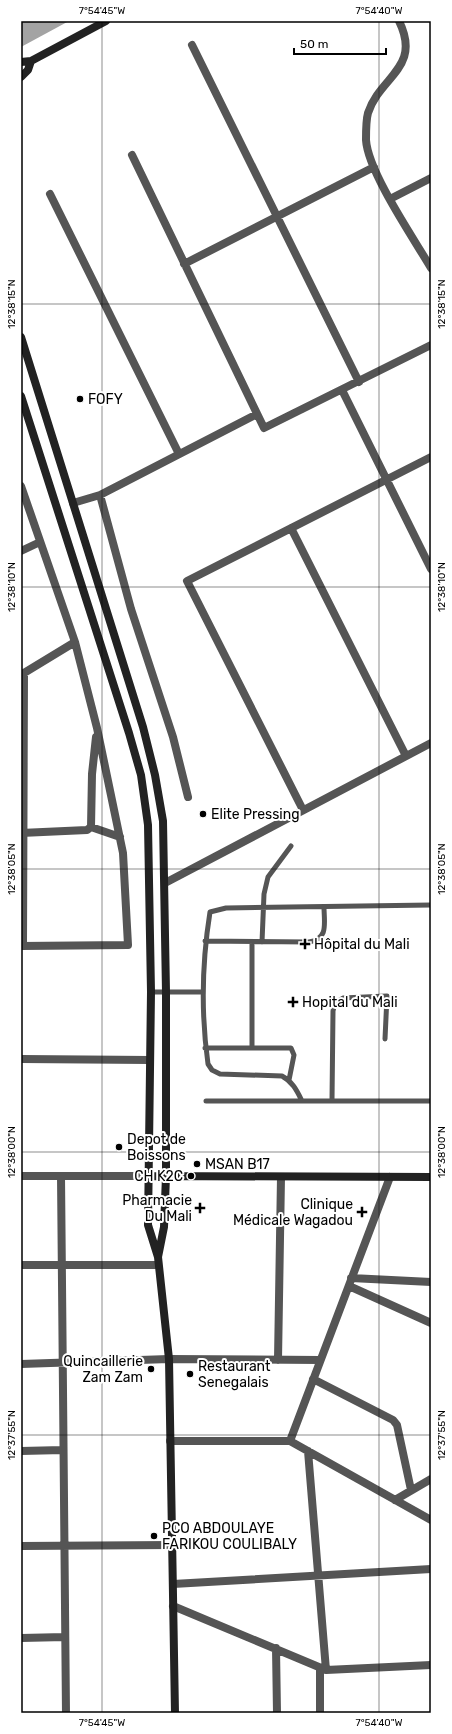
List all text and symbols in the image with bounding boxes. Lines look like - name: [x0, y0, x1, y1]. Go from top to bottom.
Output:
- text: 7°54'45"W: [79, 5, 125, 17]
- text: 7°54'40"W: [356, 5, 402, 17]
- scale bar: [294, 30, 386, 56]
- text: 50 m: [300, 37, 328, 51]
- text: 12°38'15"N: [6, 279, 18, 329]
- text: 12°38'15"N: [436, 279, 448, 329]
- place label: FOFY: [88, 391, 123, 408]
- marker: FOFY: [75, 394, 85, 404]
- text: 12°38'10"N: [6, 562, 18, 612]
- text: 12°38'10"N: [436, 562, 448, 612]
- place label: Elite Pressing: [211, 806, 300, 823]
- marker: Elite Pressing: [198, 809, 208, 819]
- text: 12°38'05"N: [6, 843, 18, 895]
- text: 12°38'05"N: [436, 843, 448, 895]
- place label: Hôpital du Mali: [314, 936, 410, 953]
- marker: Hôpital du Mali: [299, 938, 311, 950]
- place label: Hopital du Mali: [302, 994, 398, 1011]
- marker: Hopital du Mali: [287, 996, 299, 1008]
- text: 12°38'00"N: [6, 1126, 18, 1178]
- text: 12°38'00"N: [436, 1126, 448, 1178]
- place label: Depot de Boissons: [127, 1131, 186, 1164]
- marker: Depot de Boissons: [114, 1142, 124, 1152]
- place label: MSAN B17: [205, 1156, 270, 1173]
- marker: MSAN B17: [192, 1159, 202, 1169]
- place label: CH K2C: [134, 1168, 183, 1185]
- marker: CH K2C: [186, 1171, 196, 1181]
- place label: Pharmacie Du Mali: [122, 1192, 192, 1225]
- place label: Clinique Médicale Wagadou: [233, 1196, 353, 1229]
- marker: Pharmacie Du Mali: [195, 1203, 205, 1213]
- marker: Clinique Médicale Wagadou: [356, 1206, 368, 1218]
- place label: Quincaillerie Zam Zam: [63, 1353, 143, 1386]
- place label: Restaurant Senegalais: [198, 1358, 271, 1391]
- marker: Quincaillerie Zam Zam: [146, 1364, 156, 1374]
- marker: Restaurant Senegalais: [185, 1369, 195, 1379]
- text: 12°37'55"N: [6, 1410, 18, 1460]
- text: 12°37'55"N: [436, 1410, 448, 1460]
- place label: PCO ABDOULAYE FARIKOU COULIBALY: [162, 1520, 297, 1553]
- marker: PCO ABDOULAYE FARIKOU COULIBALY: [149, 1531, 159, 1541]
- text: 7°54'45"W: [79, 1717, 125, 1729]
- text: 7°54'40"W: [356, 1717, 402, 1729]

